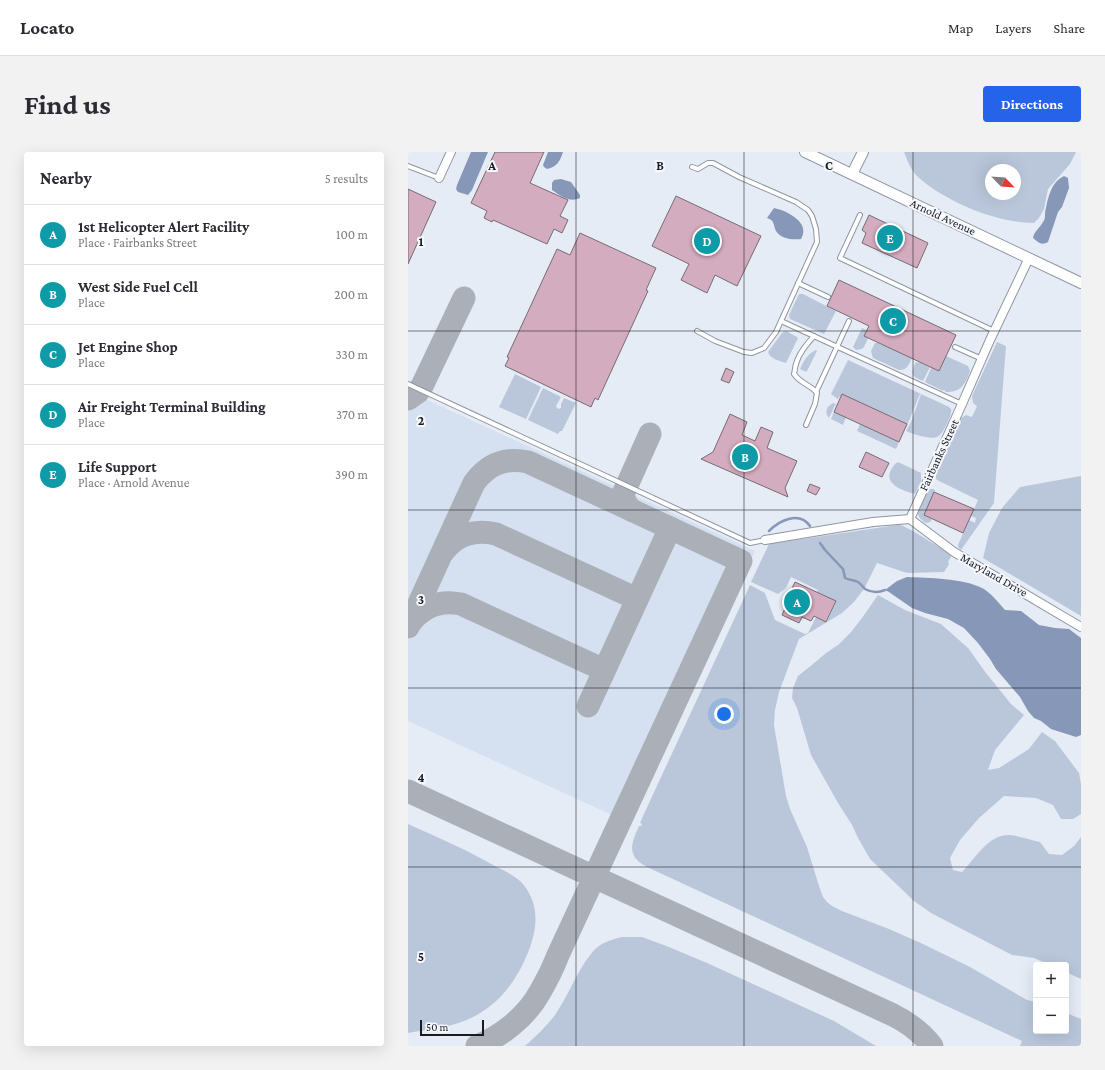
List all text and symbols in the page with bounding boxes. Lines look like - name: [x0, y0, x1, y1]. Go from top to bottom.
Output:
- text: Locato: [20, 17, 74, 38]
- text: Map: [948, 20, 973, 36]
- text: Layers: [995, 20, 1032, 36]
- text: Share: [1054, 20, 1085, 36]
- button: Directions: [983, 86, 1081, 122]
- text: Find us: [24, 89, 111, 120]
- text: A: [487, 158, 496, 173]
- text: B: [656, 158, 664, 173]
- text: C: [825, 158, 833, 173]
- north arrow: [985, 164, 1021, 200]
- text: Nearby: [40, 169, 92, 188]
- text: 5 results: [325, 171, 368, 186]
- street label: Arnold Avenue: [908, 196, 978, 238]
- text: 1st Helicopter Alert Facility: [78, 219, 249, 235]
- pin: E: [877, 223, 903, 253]
- pin: D: [694, 226, 720, 256]
- text: A: [49, 227, 57, 242]
- text: 100 m: [336, 227, 368, 242]
- text: 1: [419, 234, 424, 249]
- text: Place · Fairbanks Street: [78, 235, 197, 250]
- text: West Side Fuel Cell: [78, 279, 198, 295]
- text: B: [49, 287, 57, 302]
- text: 200 m: [334, 287, 368, 302]
- text: Place: [78, 295, 105, 310]
- pin: C: [880, 306, 906, 336]
- text: Jet Engine Shop: [78, 339, 178, 355]
- text: C: [49, 347, 57, 362]
- text: 330 m: [335, 347, 368, 362]
- text: Place: [78, 355, 105, 370]
- text: Air Freight Terminal Building: [78, 399, 266, 415]
- text: D: [49, 407, 57, 422]
- text: 370 m: [336, 407, 368, 422]
- text: 2: [418, 413, 425, 428]
- text: Place: [78, 415, 105, 430]
- street label: Fairbanks Street: [916, 416, 962, 493]
- pin: B: [732, 442, 758, 472]
- text: Life Support: [78, 459, 157, 475]
- text: E: [49, 467, 57, 482]
- text: 390 m: [335, 467, 368, 482]
- text: Place · Arnold Avenue: [78, 475, 189, 490]
- street label: Maryland Drive: [958, 550, 1030, 600]
- pin: A: [784, 587, 810, 617]
- text: 3: [418, 592, 424, 607]
- your location: [714, 704, 734, 724]
- text: 4: [417, 770, 425, 785]
- text: 5: [418, 949, 424, 964]
- map controls: [1033, 962, 1069, 1034]
- button: +: [1033, 962, 1069, 998]
- button: −: [1033, 998, 1069, 1034]
- scale bar: [420, 1018, 484, 1037]
- text: 50 m: [426, 1021, 448, 1033]

